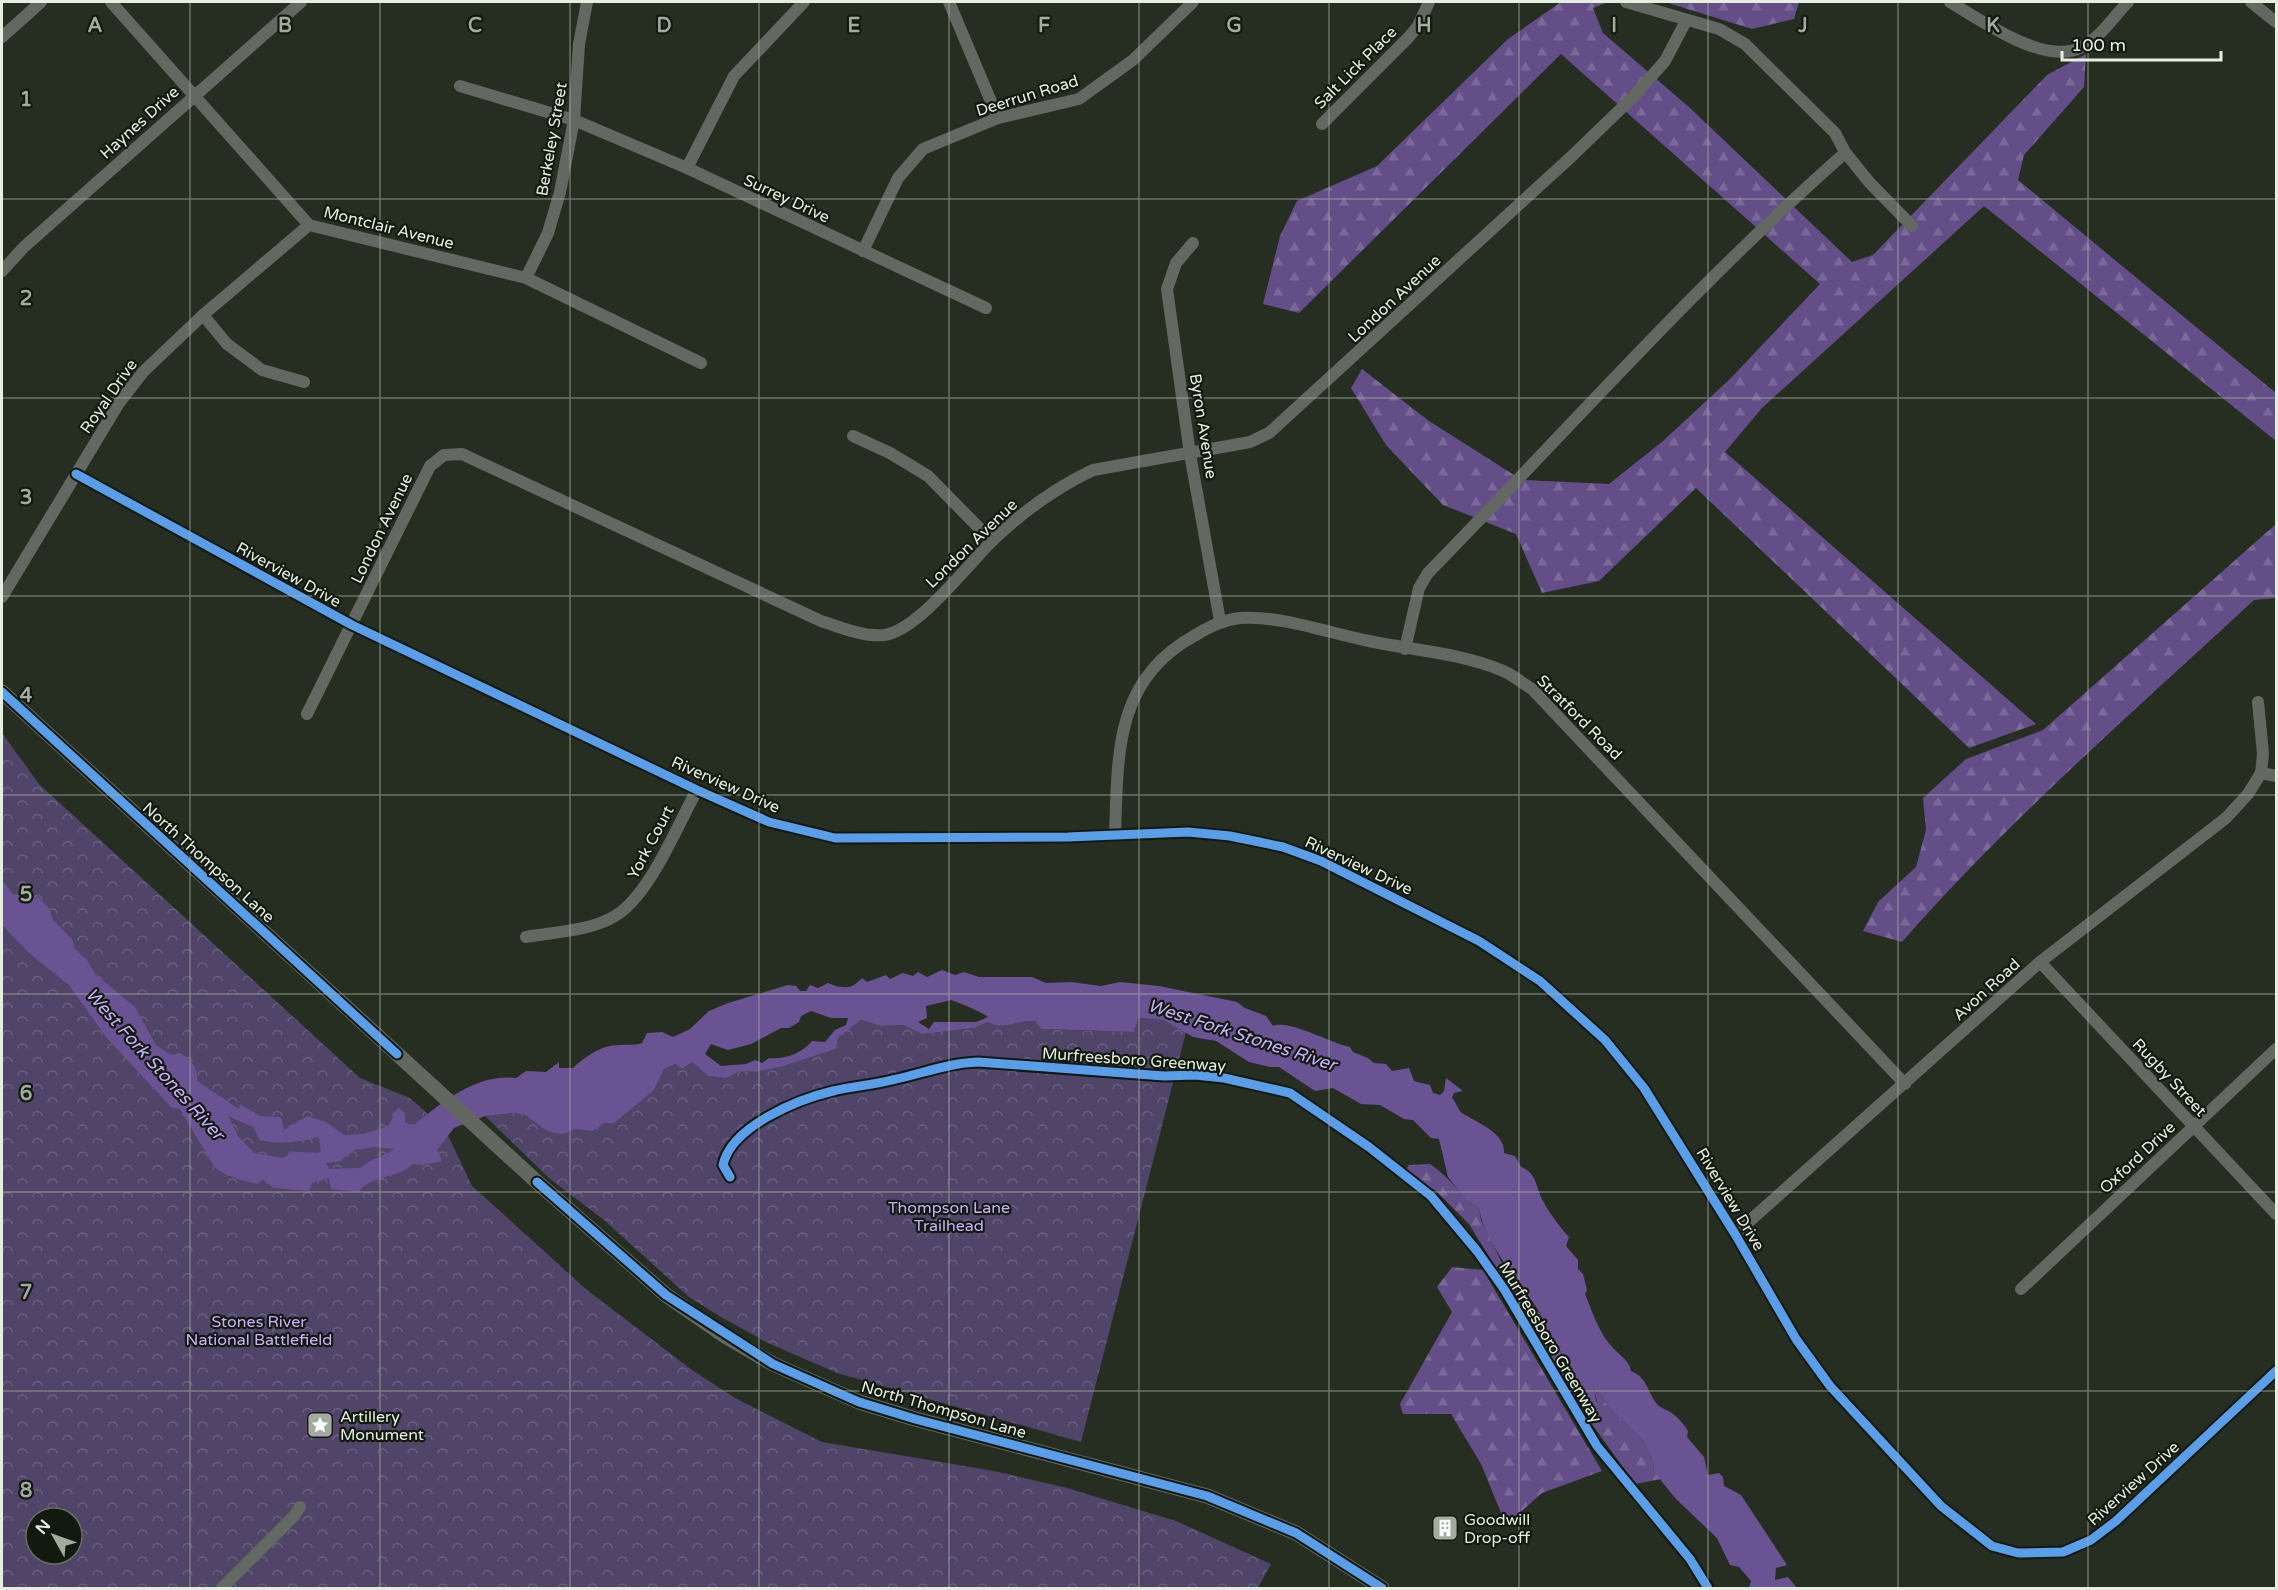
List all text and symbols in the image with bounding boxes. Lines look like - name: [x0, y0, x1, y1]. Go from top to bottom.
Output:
- text: A: [88, 14, 103, 38]
- text: B: [278, 14, 292, 38]
- text: C: [468, 14, 482, 38]
- text: D: [656, 14, 672, 38]
- text: E: [848, 14, 861, 38]
- text: F: [1038, 14, 1050, 38]
- text: G: [1226, 14, 1242, 38]
- text: H: [1416, 14, 1432, 38]
- text: I: [1611, 14, 1617, 38]
- text: J: [1797, 14, 1808, 38]
- text: K: [1986, 14, 2000, 38]
- street label: Salt Lick Place: [1310, 22, 1401, 113]
- scale bar: [2062, 24, 2221, 62]
- text: 100 m: [2071, 34, 2126, 56]
- street label: Deerrun Road: [974, 71, 1081, 121]
- street label: Berkeley Street: [532, 81, 572, 198]
- street label: Haynes Drive: [96, 82, 183, 163]
- text: 1: [20, 88, 32, 112]
- street label: Surrey Drive: [740, 170, 833, 228]
- street label: Montclair Avenue: [322, 202, 456, 254]
- street label: London Avenue: [1344, 251, 1445, 347]
- text: 2: [20, 287, 32, 311]
- street label: Royal Drive: [76, 356, 142, 438]
- street label: Byron Avenue: [1185, 372, 1221, 480]
- street label: London Avenue: [347, 470, 417, 587]
- text: 3: [20, 486, 32, 510]
- street label: London Avenue: [922, 495, 1022, 592]
- street label: Riverview Drive: [233, 538, 344, 612]
- street label: Stratford Road: [1532, 671, 1626, 765]
- text: 4: [20, 684, 33, 708]
- street label: Riverview Drive: [668, 752, 783, 818]
- street label: North Thompson Lane: [138, 798, 278, 927]
- street label: York Court: [623, 802, 679, 883]
- street label: Riverview Drive: [1302, 832, 1416, 900]
- text: 5: [20, 883, 32, 907]
- street label: Avon Road: [1949, 954, 2024, 1025]
- water label: West Fork Stones River: [81, 983, 230, 1146]
- water label: West Fork Stones River: [1145, 994, 1341, 1077]
- street label: Rugby Street: [2128, 1034, 2211, 1121]
- street label: Murfreesboro Greenway: [1041, 1044, 1227, 1076]
- text: 6: [20, 1082, 32, 1106]
- street label: Oxford Drive: [2095, 1117, 2180, 1198]
- street label: Riverview Drive: [1692, 1144, 1769, 1255]
- park label: Thompson Lane Trailhead: [888, 1198, 1010, 1236]
- street label: Murfreesboro Greenway: [1494, 1258, 1606, 1427]
- text: 7: [20, 1281, 32, 1305]
- park label: Stones River National Battlefield: [186, 1312, 332, 1350]
- street label: North Thompson Lane: [859, 1377, 1029, 1443]
- place label: Artillery Monument: [340, 1407, 424, 1445]
- place icon: Artillery Monument: [305, 1410, 335, 1440]
- street label: Riverview Drive: [2084, 1437, 2184, 1530]
- text: 8: [20, 1479, 32, 1503]
- north arrow: [24, 1506, 84, 1566]
- place label: Goodwill Drop-off: [1464, 1510, 1531, 1548]
- building icon: Goodwill Drop-off: [1430, 1513, 1460, 1543]
- text: N: [31, 1516, 55, 1538]

